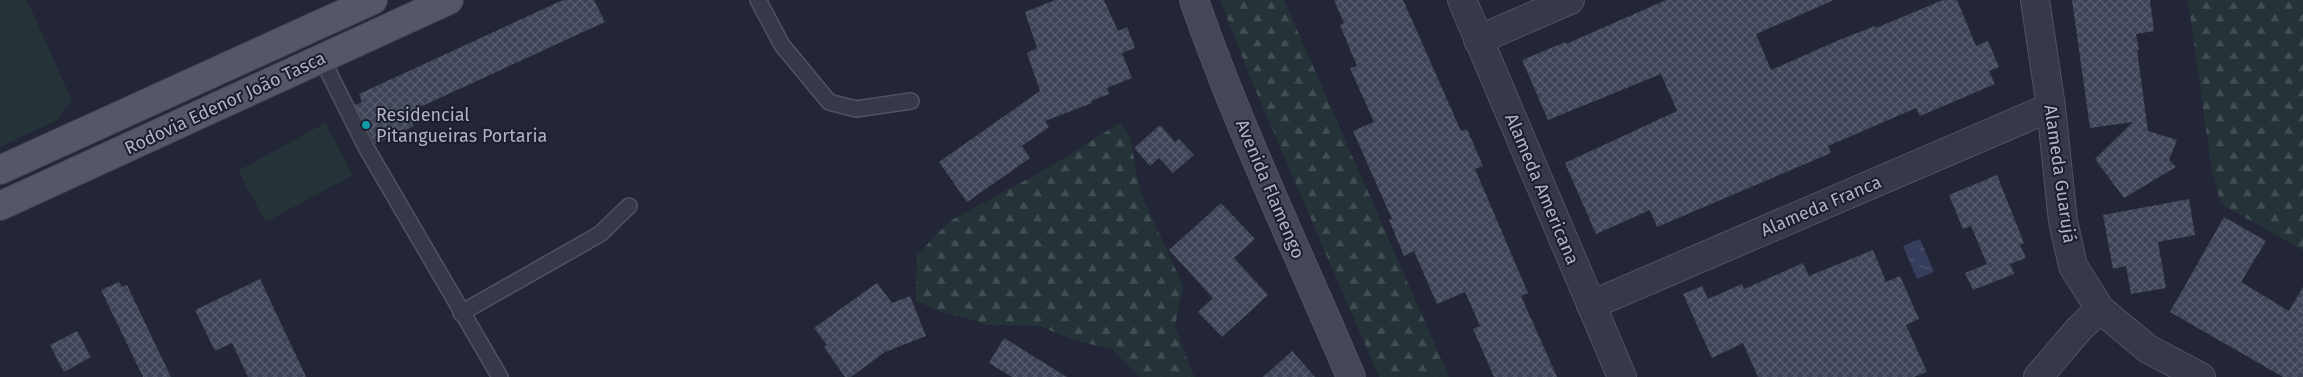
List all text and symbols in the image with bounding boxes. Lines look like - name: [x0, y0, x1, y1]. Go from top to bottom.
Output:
- street label: Rodovia Edenor João Tasca: [121, 47, 329, 159]
- street label: Alameda Guarujá: [2039, 103, 2081, 245]
- place label: Residencial Pitangueiras Portaria: [376, 104, 547, 147]
- street label: Alameda Americana: [1500, 110, 1584, 268]
- street label: Avenida Flamengo: [1231, 116, 1309, 262]
- marker: Residencial Pitangueiras Portaria: [360, 119, 372, 131]
- street label: Alameda Franca: [1757, 171, 1885, 241]

